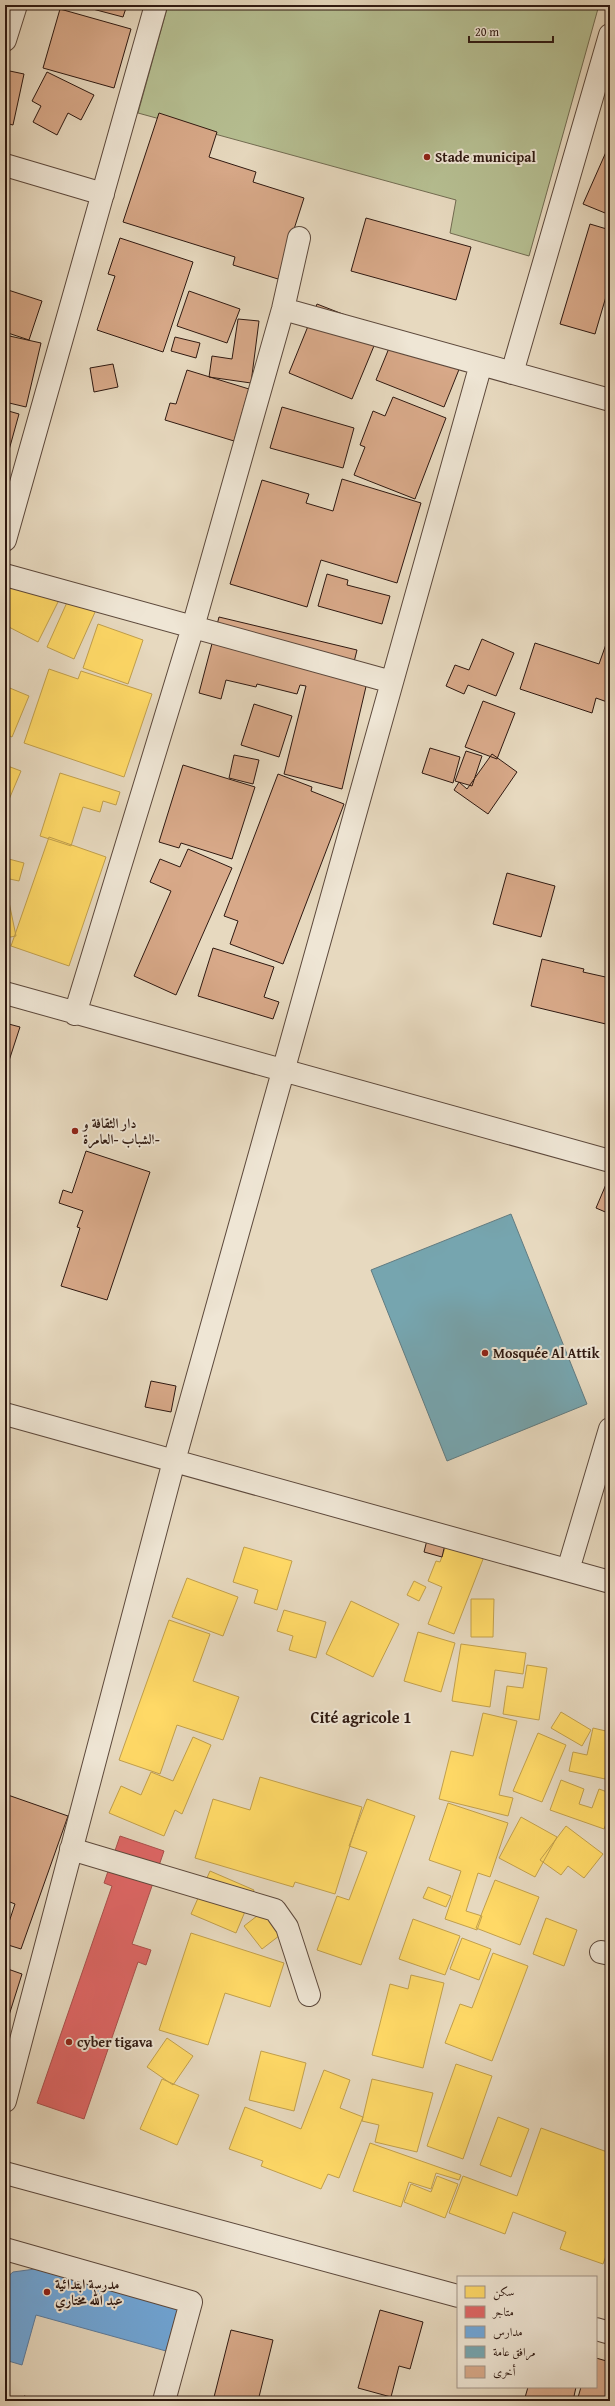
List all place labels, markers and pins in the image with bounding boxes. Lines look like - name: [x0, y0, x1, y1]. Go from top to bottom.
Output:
- place label: Stade municipal: [435, 147, 536, 167]
- marker: Stade municipal: [422, 152, 432, 162]
- place label: دار الثقافة و الشباب -العامرة-: [81, 1113, 160, 1149]
- marker: دار الثقافة و الشباب -العامرة-: [70, 1126, 80, 1136]
- place label: Mosquée Al Attik: [493, 1343, 600, 1363]
- marker: Mosquée Al Attik: [480, 1348, 490, 1358]
- place label: cyber tigava: [77, 2032, 154, 2052]
- marker: cyber tigava: [64, 2037, 74, 2047]
- place label: مدرسة ابتدائية عبد الله مختاري: [55, 2274, 123, 2312]
- marker: مدرسة ابتدائية عبد الله مختاري: [42, 2287, 52, 2297]

